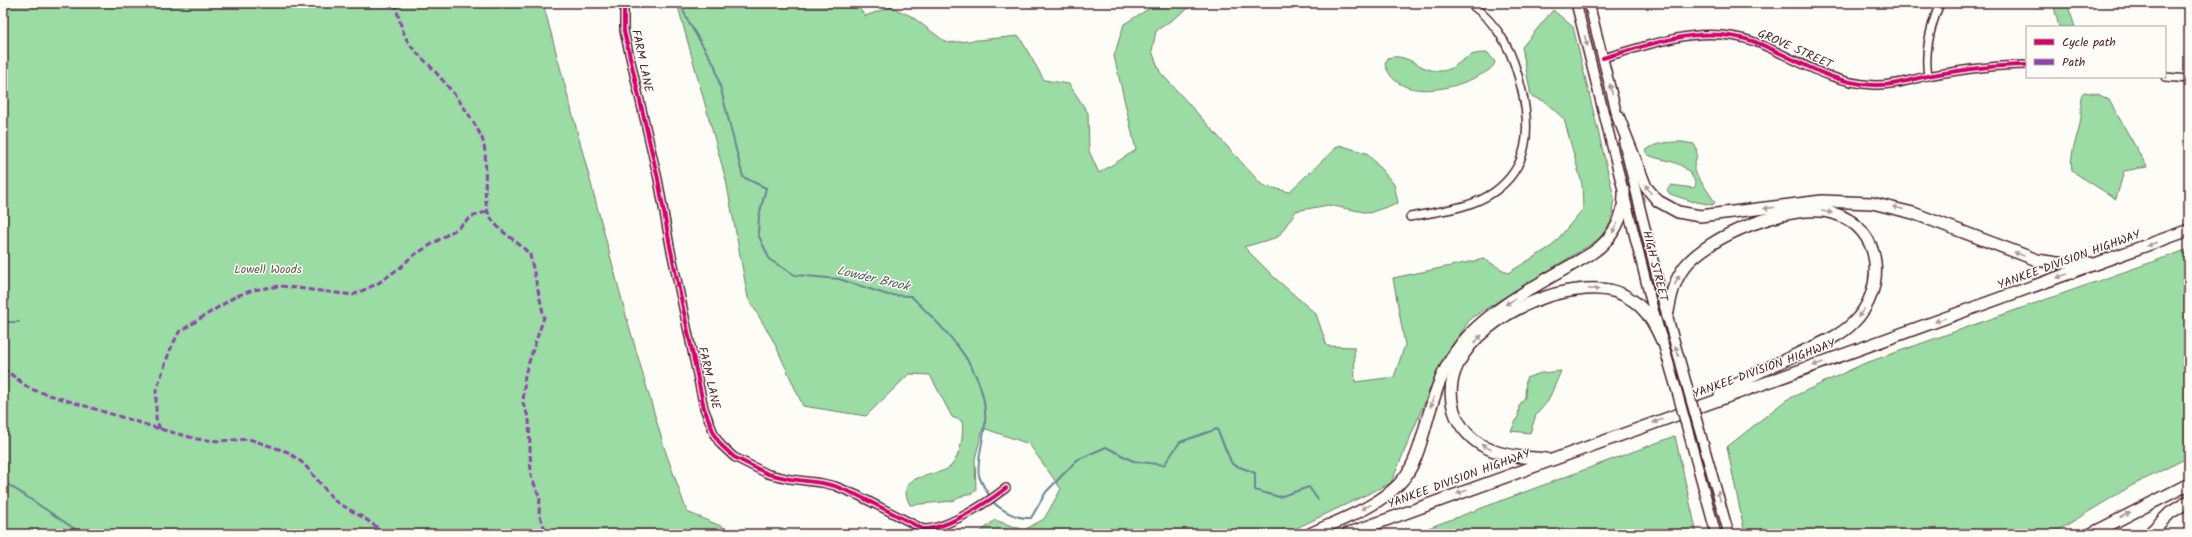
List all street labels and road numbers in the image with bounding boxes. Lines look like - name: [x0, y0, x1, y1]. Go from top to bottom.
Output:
- street label: GROVE STREET: [1755, 24, 1837, 75]
- street label: FARM LANE: [626, 28, 658, 95]
- street label: YANKEE DIVISION HIGHWAY: [1995, 225, 2144, 295]
- street label: HIGH STREET: [1637, 229, 1673, 305]
- street label: YANKEE DIVISION HIGHWAY: [1690, 334, 1839, 404]
- street label: FARM LANE: [693, 345, 726, 412]
- street label: YANKEE DIVISION HIGHWAY: [1385, 444, 1534, 514]

